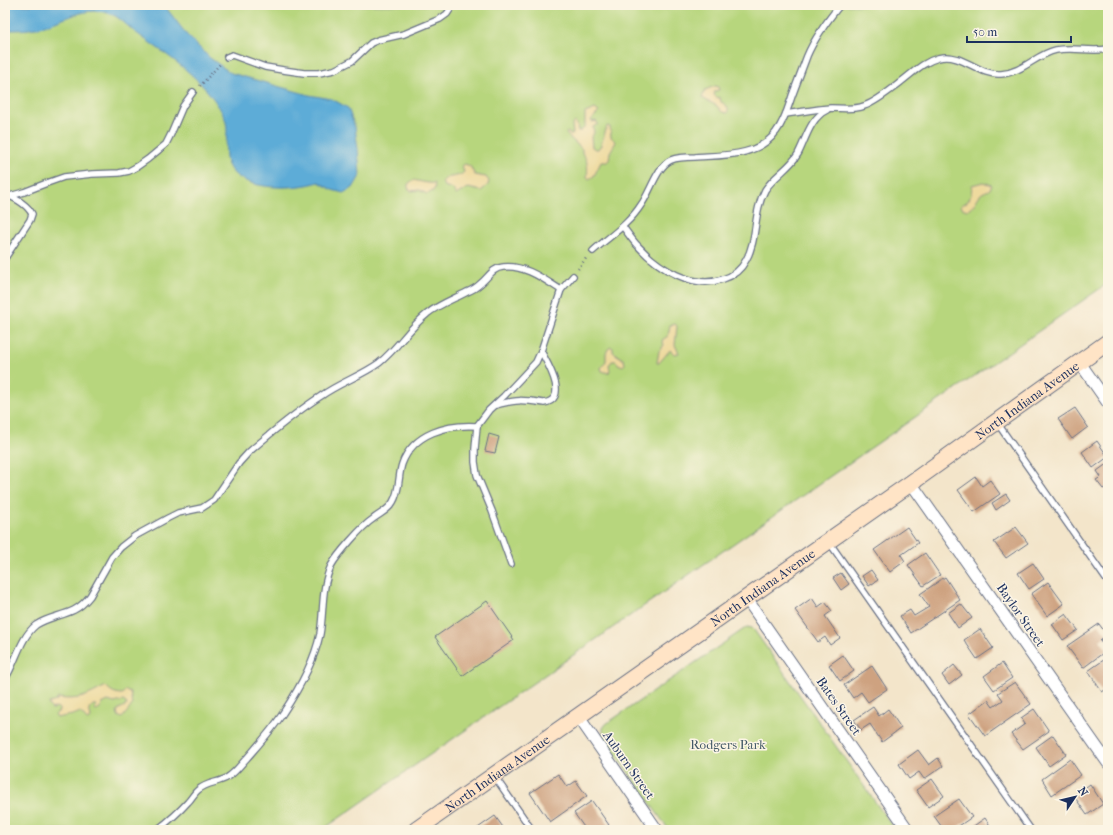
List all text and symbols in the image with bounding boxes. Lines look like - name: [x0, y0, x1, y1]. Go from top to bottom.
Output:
- scale bar: [967, 18, 1071, 44]
- text: 50 m: [973, 25, 997, 39]
- street label: North Indiana Avenue: [972, 357, 1082, 442]
- street label: North Indiana Avenue: [707, 545, 818, 629]
- street label: Baylor Street: [994, 580, 1048, 650]
- street label: Bates Street: [814, 674, 865, 738]
- street label: Auburn Street: [599, 727, 658, 802]
- street label: North Indiana Avenue: [442, 731, 553, 815]
- park label: Rodgers Park: [690, 737, 766, 752]
- north arrow: [1055, 777, 1095, 817]
- text: N: [1075, 784, 1091, 799]

